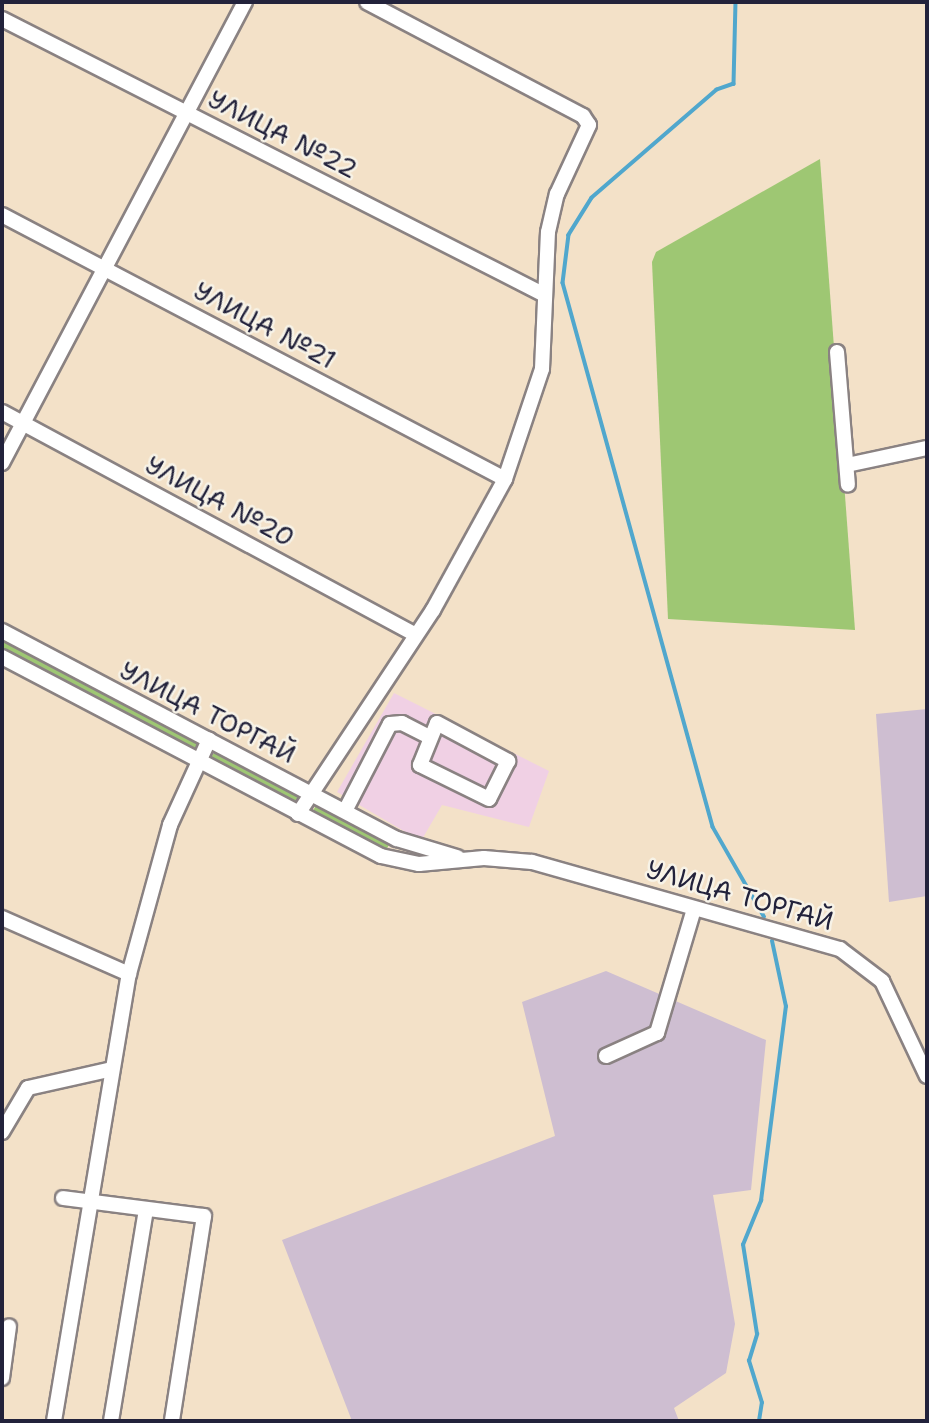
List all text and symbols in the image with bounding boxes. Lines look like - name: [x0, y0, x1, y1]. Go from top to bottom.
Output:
- street label: УЛИЦА №22: [203, 83, 363, 185]
- street label: УЛИЦА №21: [189, 275, 341, 375]
- street label: УЛИЦА №20: [140, 449, 300, 553]
- street label: УЛИЦА ТОРГАЙ: [115, 654, 301, 770]
- street label: УЛИЦА ТОРГАЙ: [643, 853, 837, 937]

